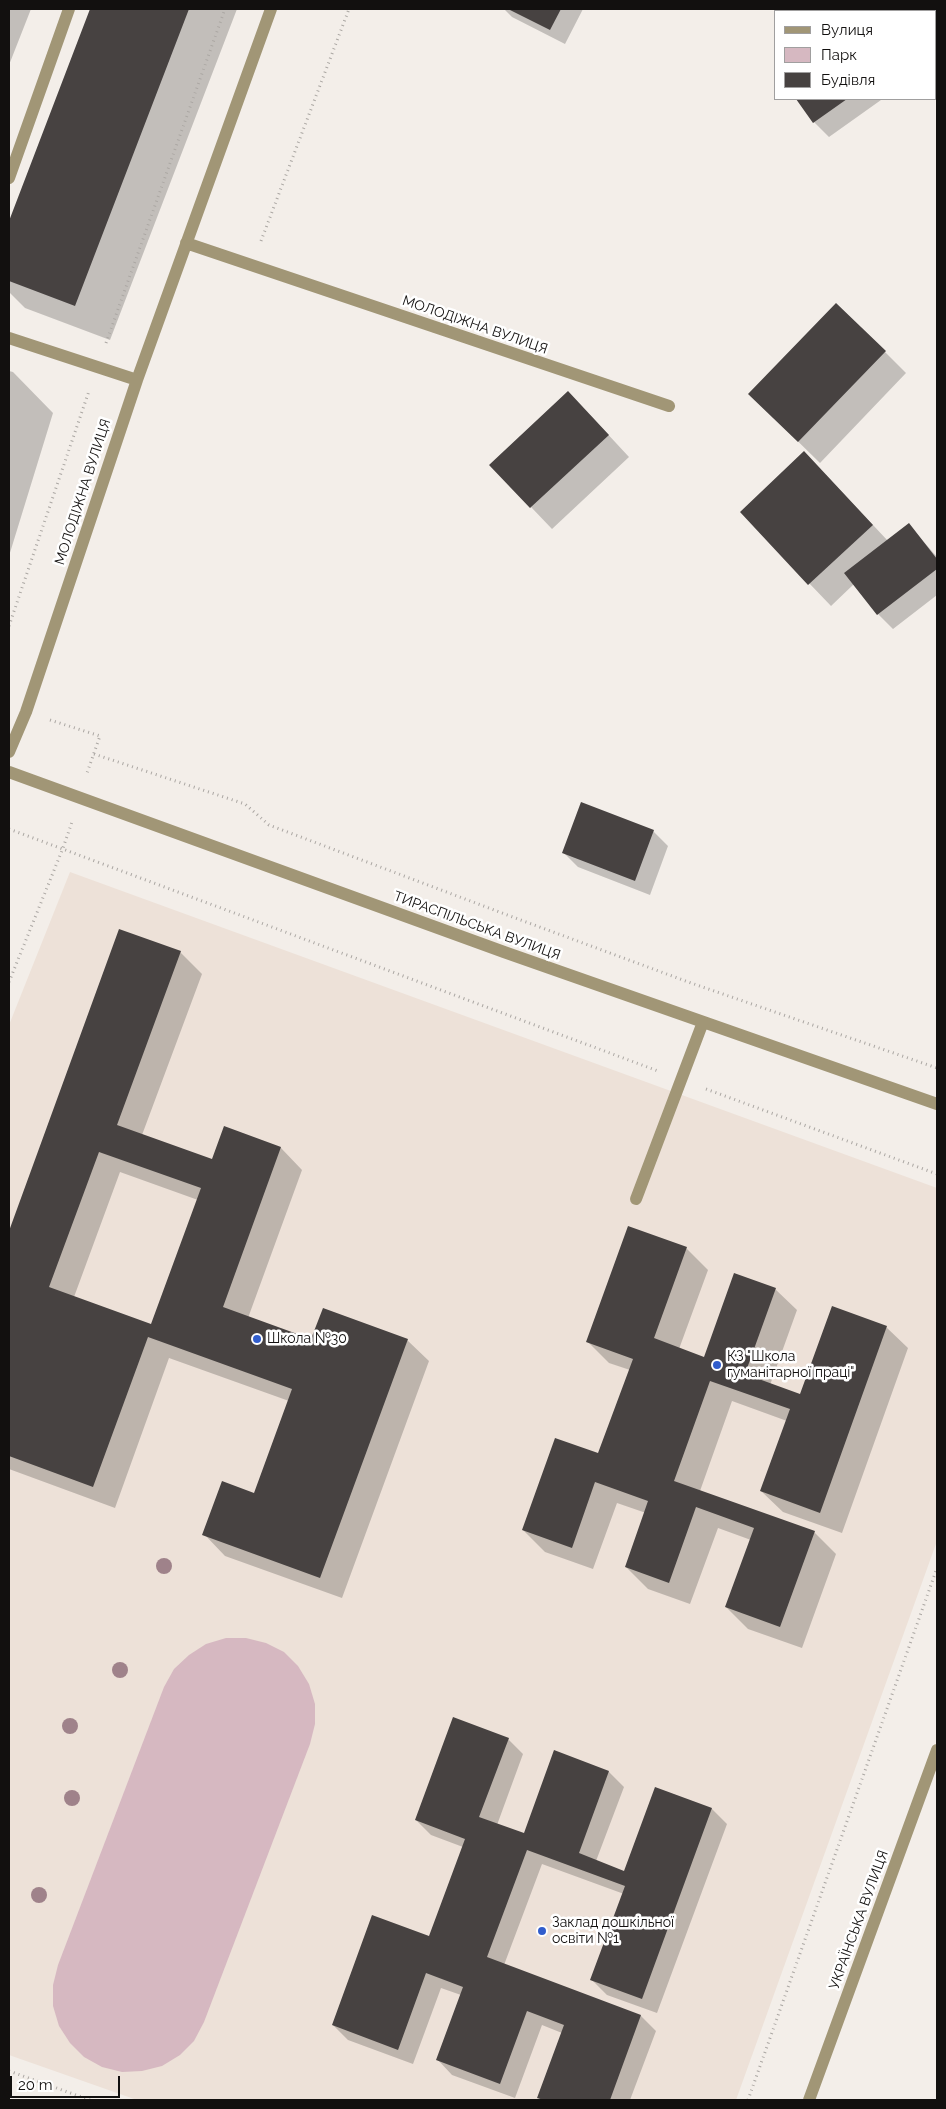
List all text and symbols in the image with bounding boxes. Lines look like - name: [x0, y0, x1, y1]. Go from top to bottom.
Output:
- legend: [774, 10, 936, 100]
- text: Вулиця: [821, 21, 873, 39]
- text: Парк: [821, 46, 857, 64]
- text: Будівля: [821, 71, 875, 89]
- street label: МОЛОДІЖНА ВУЛИЦЯ: [400, 292, 550, 358]
- street label: МОЛОДІЖНА ВУЛИЦЯ: [51, 417, 115, 567]
- street label: ТИРАСПІЛЬСЬКА ВУЛИЦЯ: [391, 888, 563, 964]
- place label: Школа №30: [267, 1331, 347, 1347]
- marker: Школа №30: [251, 1333, 263, 1345]
- place label: КЗ "Школа гуманітарної праці": [727, 1349, 854, 1381]
- marker: КЗ "Школа гуманітарної праці": [711, 1359, 723, 1371]
- street label: УКРАЇНСЬКА ВУЛИЦЯ: [826, 1848, 892, 1992]
- place label: Заклад дошкільної освіти №1: [552, 1915, 674, 1948]
- marker: Заклад дошкільної освіти №1: [536, 1925, 548, 1937]
- scale bar: [12, 2066, 122, 2098]
- text: 20 m: [18, 2076, 53, 2094]

